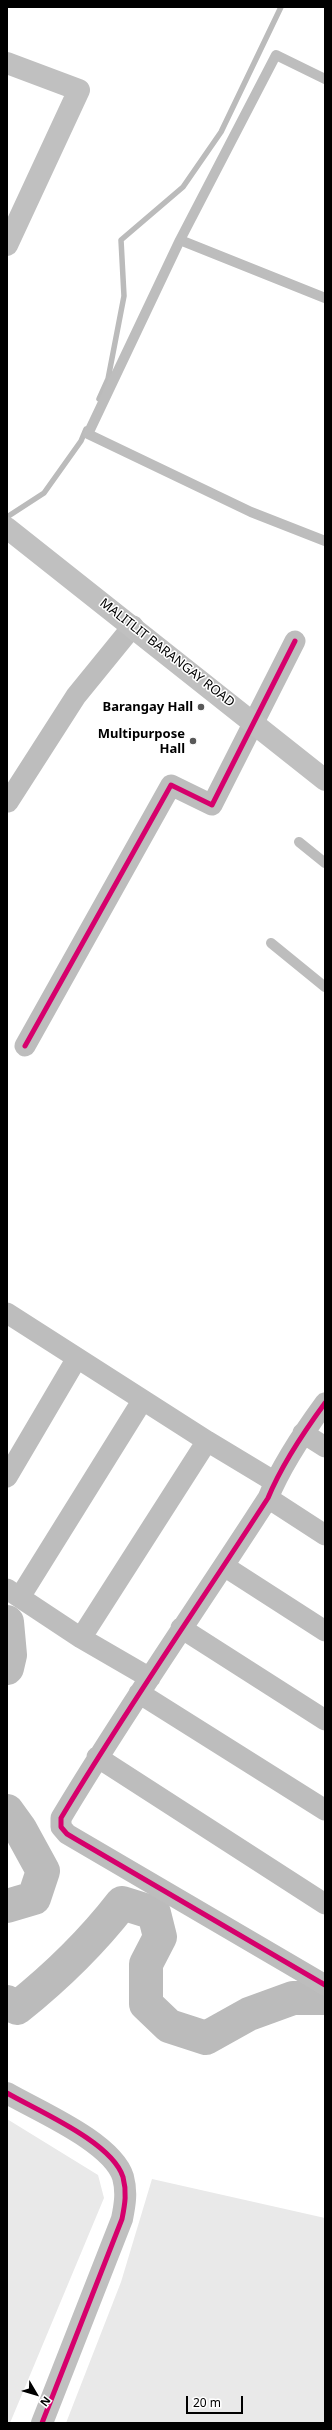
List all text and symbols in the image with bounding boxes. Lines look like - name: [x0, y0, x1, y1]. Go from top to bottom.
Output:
- street label: MALITLIT BARANGAY ROAD: [96, 595, 238, 711]
- place label: Barangay Hall: [102, 699, 193, 715]
- marker: Barangay Hall: [196, 702, 206, 712]
- place label: Multipurpose Hall: [98, 726, 185, 757]
- marker: Multipurpose Hall: [188, 736, 198, 746]
- north arrow: [16, 2374, 56, 2414]
- scale bar: [188, 2388, 245, 2414]
- text: N: [37, 2394, 55, 2410]
- text: 20 m: [193, 2394, 221, 2411]

